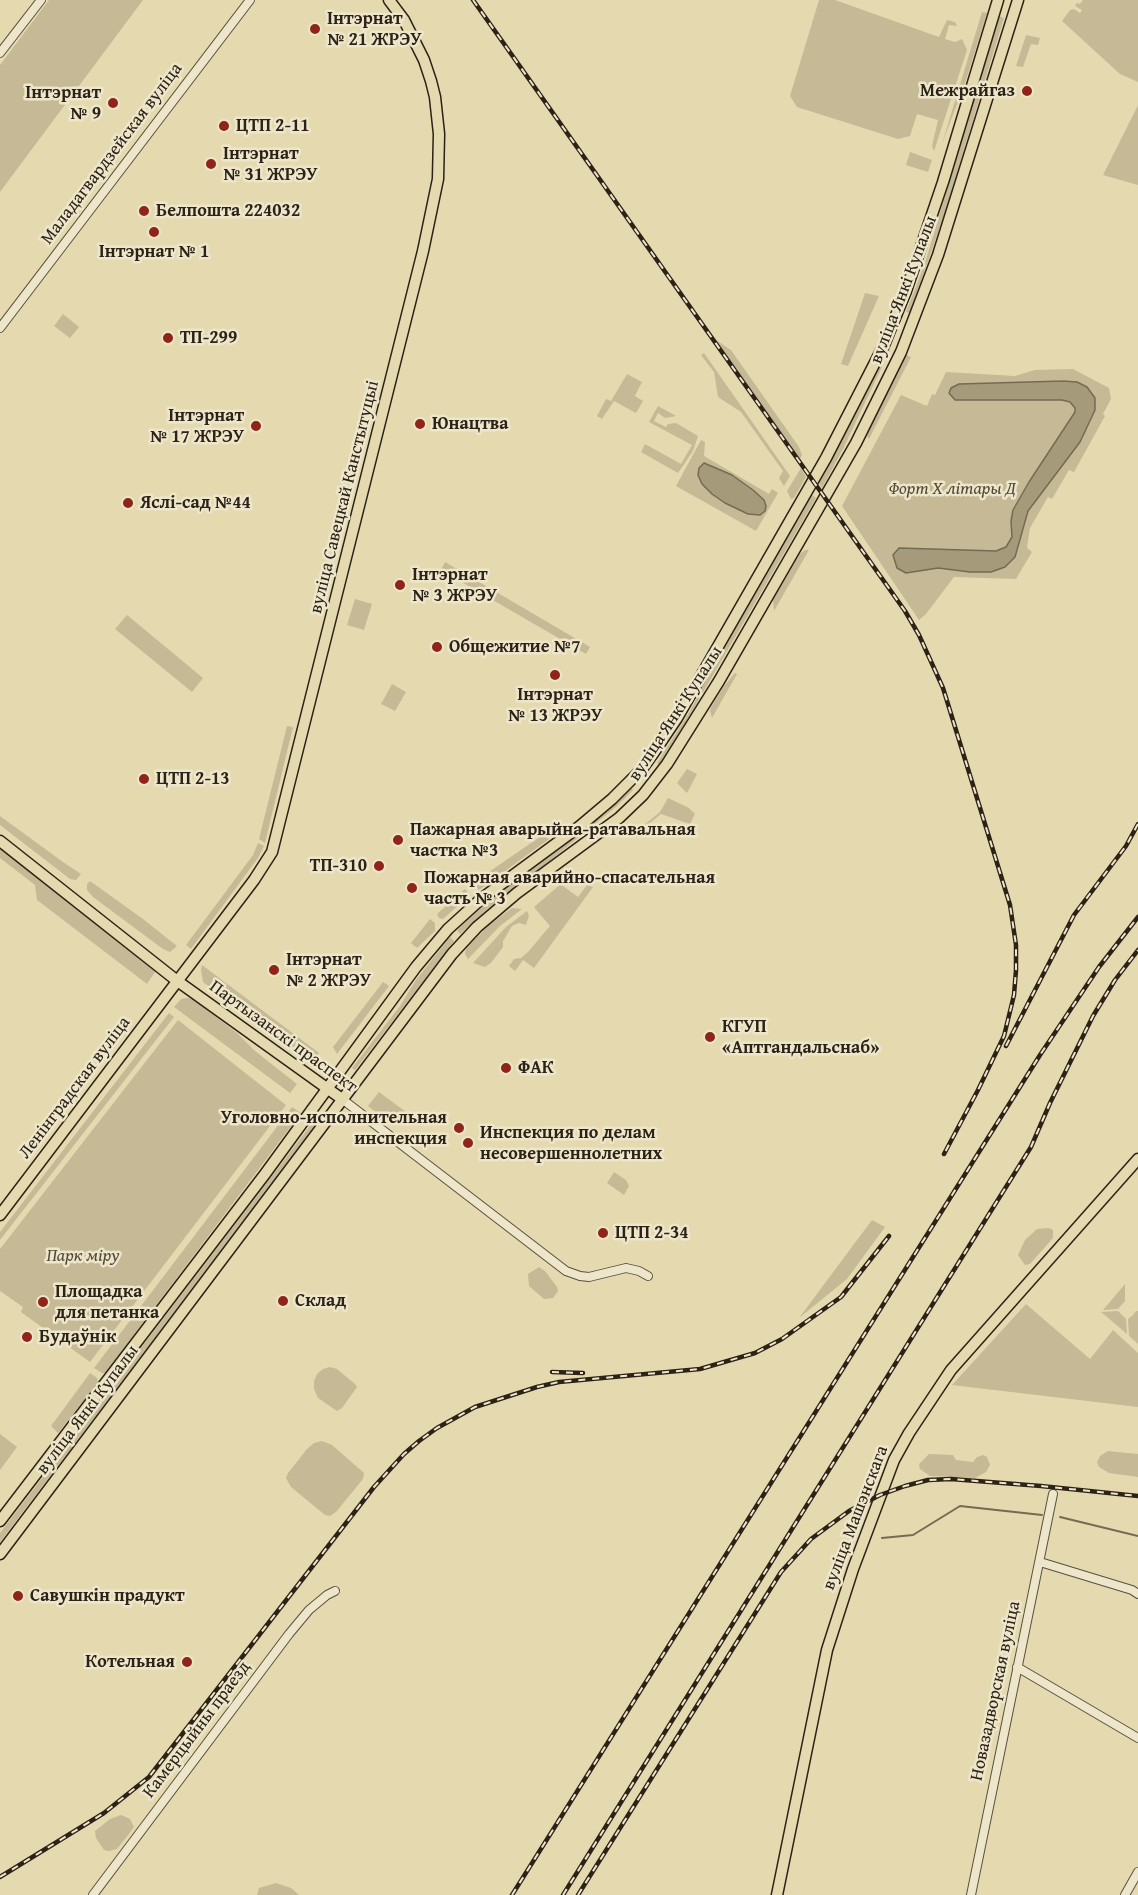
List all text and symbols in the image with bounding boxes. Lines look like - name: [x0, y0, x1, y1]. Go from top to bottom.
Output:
- place label: Інтэрнат № 21 ЖРЭУ: [327, 8, 421, 50]
- marker: Інтэрнат № 21 ЖРЭУ: [308, 22, 322, 36]
- street label: Маладагвардзейская вуліца: [37, 59, 187, 249]
- place label: Межрайгаз: [920, 80, 1015, 102]
- place label: Інтэрнат № 9: [25, 82, 101, 124]
- marker: Межрайгаз: [1020, 84, 1034, 98]
- marker: Інтэрнат № 9: [106, 96, 120, 110]
- place label: ЦТП 2-11: [236, 115, 310, 137]
- marker: ЦТП 2-11: [217, 119, 231, 133]
- place label: Інтэрнат № 31 ЖРЭУ: [223, 143, 317, 186]
- marker: Інтэрнат № 31 ЖРЭУ: [204, 157, 218, 171]
- place label: Белпошта 224032: [156, 200, 300, 222]
- marker: Белпошта 224032: [137, 204, 151, 218]
- street label: вуліца Янкі Купалы: [866, 213, 942, 367]
- marker: Інтэрнат № 1: [147, 225, 161, 239]
- place label: Інтэрнат № 1: [99, 241, 209, 263]
- place label: ТП-299: [180, 327, 237, 349]
- marker: ТП-299: [161, 331, 175, 345]
- street label: вуліца Савецкай Канстытуцыі: [306, 378, 384, 616]
- place label: Інтэрнат № 17 ЖРЭУ: [150, 405, 244, 448]
- place label: Юнацтва: [432, 413, 508, 435]
- marker: Юнацтва: [413, 417, 427, 431]
- marker: Інтэрнат № 17 ЖРЭУ: [249, 419, 263, 433]
- park label: Форт X літары Д: [888, 478, 1016, 500]
- place label: Яслі-сад №44: [140, 492, 251, 514]
- marker: Яслі-сад №44: [121, 496, 135, 510]
- place label: Інтэрнат № 3 ЖРЭУ: [412, 564, 497, 606]
- marker: Інтэрнат № 3 ЖРЭУ: [393, 578, 407, 592]
- place label: Общежитие №7: [449, 636, 581, 658]
- marker: Общежитие №7: [430, 640, 444, 654]
- street label: вуліца Янкі Купалы: [624, 642, 728, 786]
- marker: Інтэрнат № 13 ЖРЭУ: [548, 668, 562, 682]
- place label: Інтэрнат № 13 ЖРЭУ: [508, 684, 602, 726]
- place label: ЦТП 2-13: [156, 768, 230, 790]
- marker: ЦТП 2-13: [137, 772, 151, 786]
- place label: Пажарная аварыйна-ратавальная частка №3: [410, 819, 696, 862]
- marker: Пажарная аварыйна-ратавальная частка №3: [391, 833, 405, 847]
- place label: ТП-310: [310, 855, 367, 877]
- marker: ТП-310: [372, 859, 386, 873]
- place label: Пожарная аварийно-спасательная часть № 3: [424, 867, 715, 910]
- marker: Пожарная аварийно-спасательная часть № 3: [405, 881, 419, 895]
- place label: Інтэрнат № 2 ЖРЭУ: [286, 949, 371, 992]
- marker: Інтэрнат № 2 ЖРЭУ: [267, 963, 281, 977]
- street label: Партызанскі праспект: [205, 976, 361, 1098]
- street label: Ленінградская вуліца: [15, 1013, 135, 1163]
- place label: КГУП «Аптгандальснаб»: [722, 1016, 879, 1058]
- marker: КГУП «Аптгандальснаб»: [703, 1030, 717, 1044]
- place label: ФАК: [518, 1057, 554, 1079]
- marker: ФАК: [499, 1061, 513, 1075]
- place label: Уголовно-исполнительная инспекция: [221, 1107, 447, 1150]
- marker: Уголовно-исполнительная инспекция: [452, 1121, 466, 1135]
- place label: Инспекция по делам несовершеннолетних: [480, 1122, 662, 1164]
- marker: Инспекция по делам несовершеннолетних: [461, 1136, 475, 1150]
- place label: ЦТП 2-34: [615, 1222, 689, 1244]
- marker: ЦТП 2-34: [596, 1226, 610, 1240]
- park label: Парк міру: [46, 1245, 120, 1267]
- place label: Площадка для петанка: [55, 1281, 159, 1324]
- place label: Склад: [295, 1290, 346, 1312]
- marker: Склад: [276, 1294, 290, 1308]
- marker: Площадка для петанка: [36, 1295, 50, 1309]
- place label: Будаўнік: [39, 1326, 116, 1348]
- marker: Будаўнік: [20, 1330, 34, 1344]
- street label: вуліца Янкі Купалы: [32, 1341, 144, 1479]
- street label: вуліца Машэнскага: [818, 1443, 894, 1593]
- place label: Савушкін прадукт: [30, 1585, 185, 1607]
- marker: Савушкін прадукт: [11, 1589, 25, 1603]
- street label: Новазадворская вуліца: [966, 1599, 1026, 1783]
- place label: Котельная: [85, 1651, 175, 1673]
- marker: Котельная: [180, 1655, 194, 1669]
- street label: Камерцыйны праезд: [139, 1657, 255, 1803]

